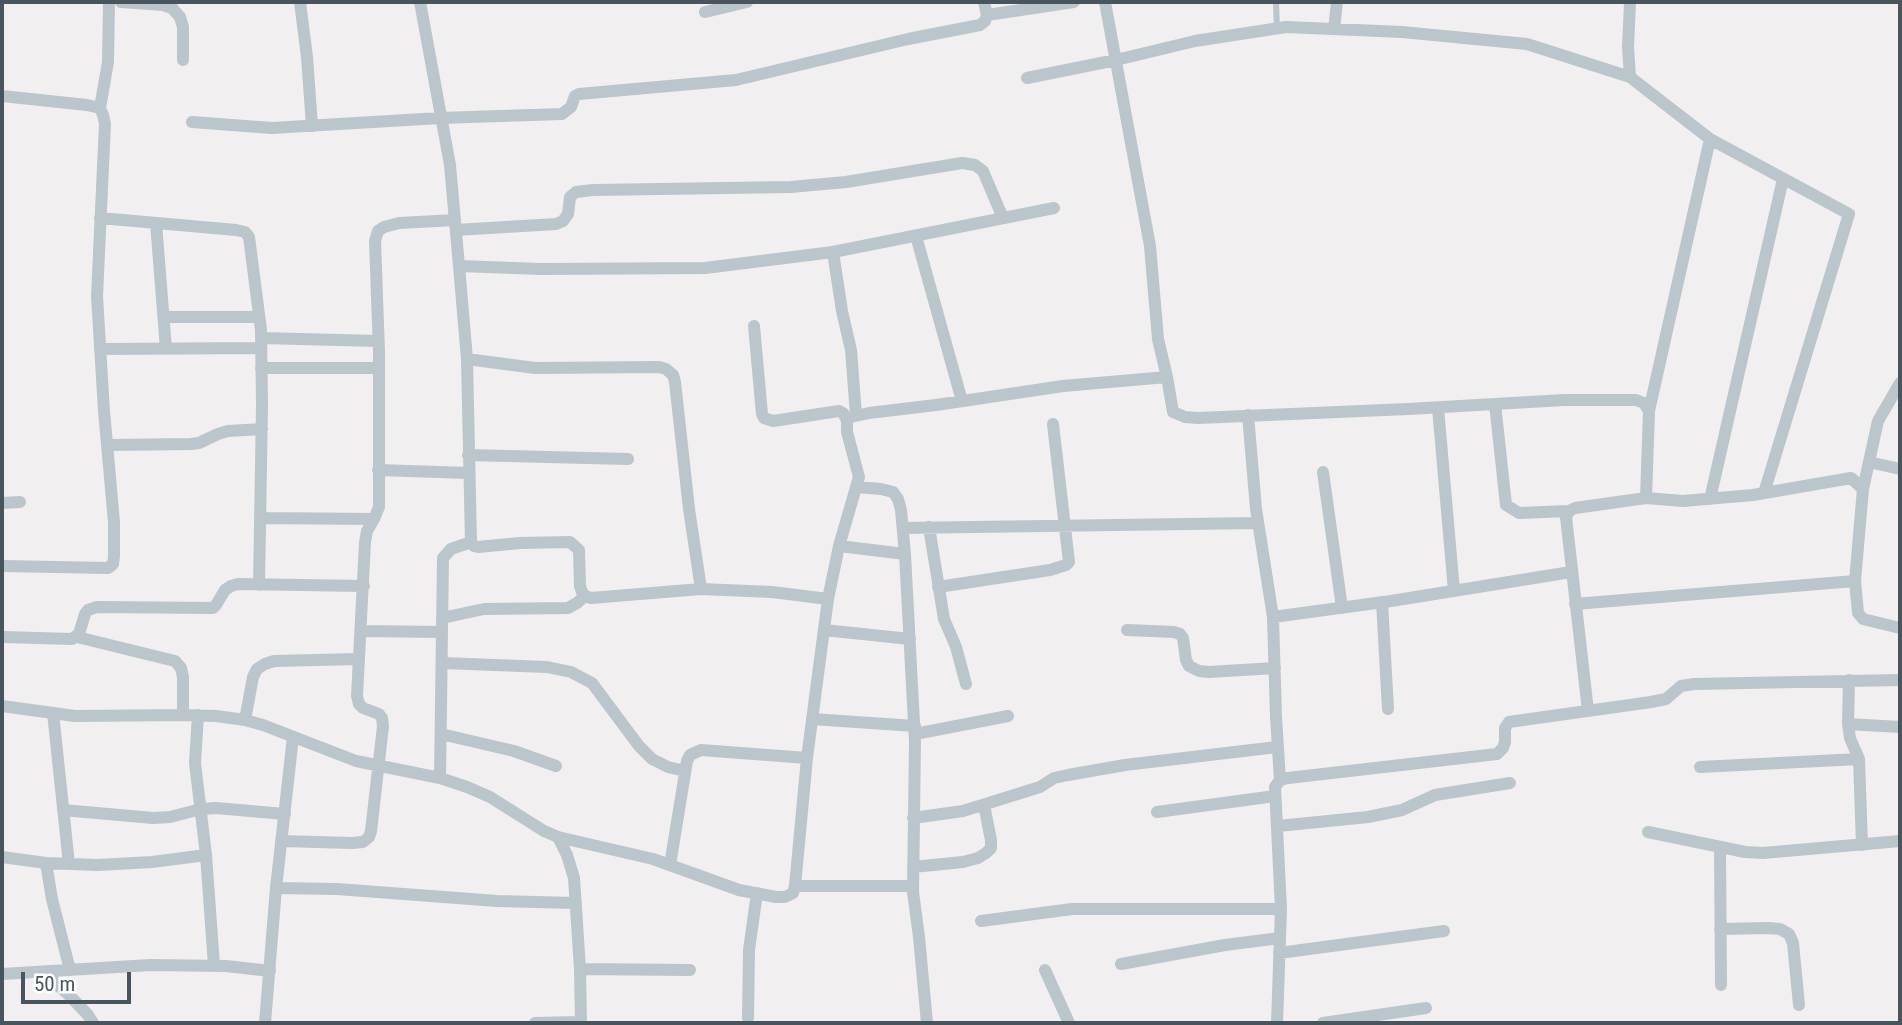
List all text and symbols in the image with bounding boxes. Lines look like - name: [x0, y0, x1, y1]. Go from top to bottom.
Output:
- scale bar: [24, 958, 135, 1002]
- text: 50 m: [34, 972, 75, 996]

